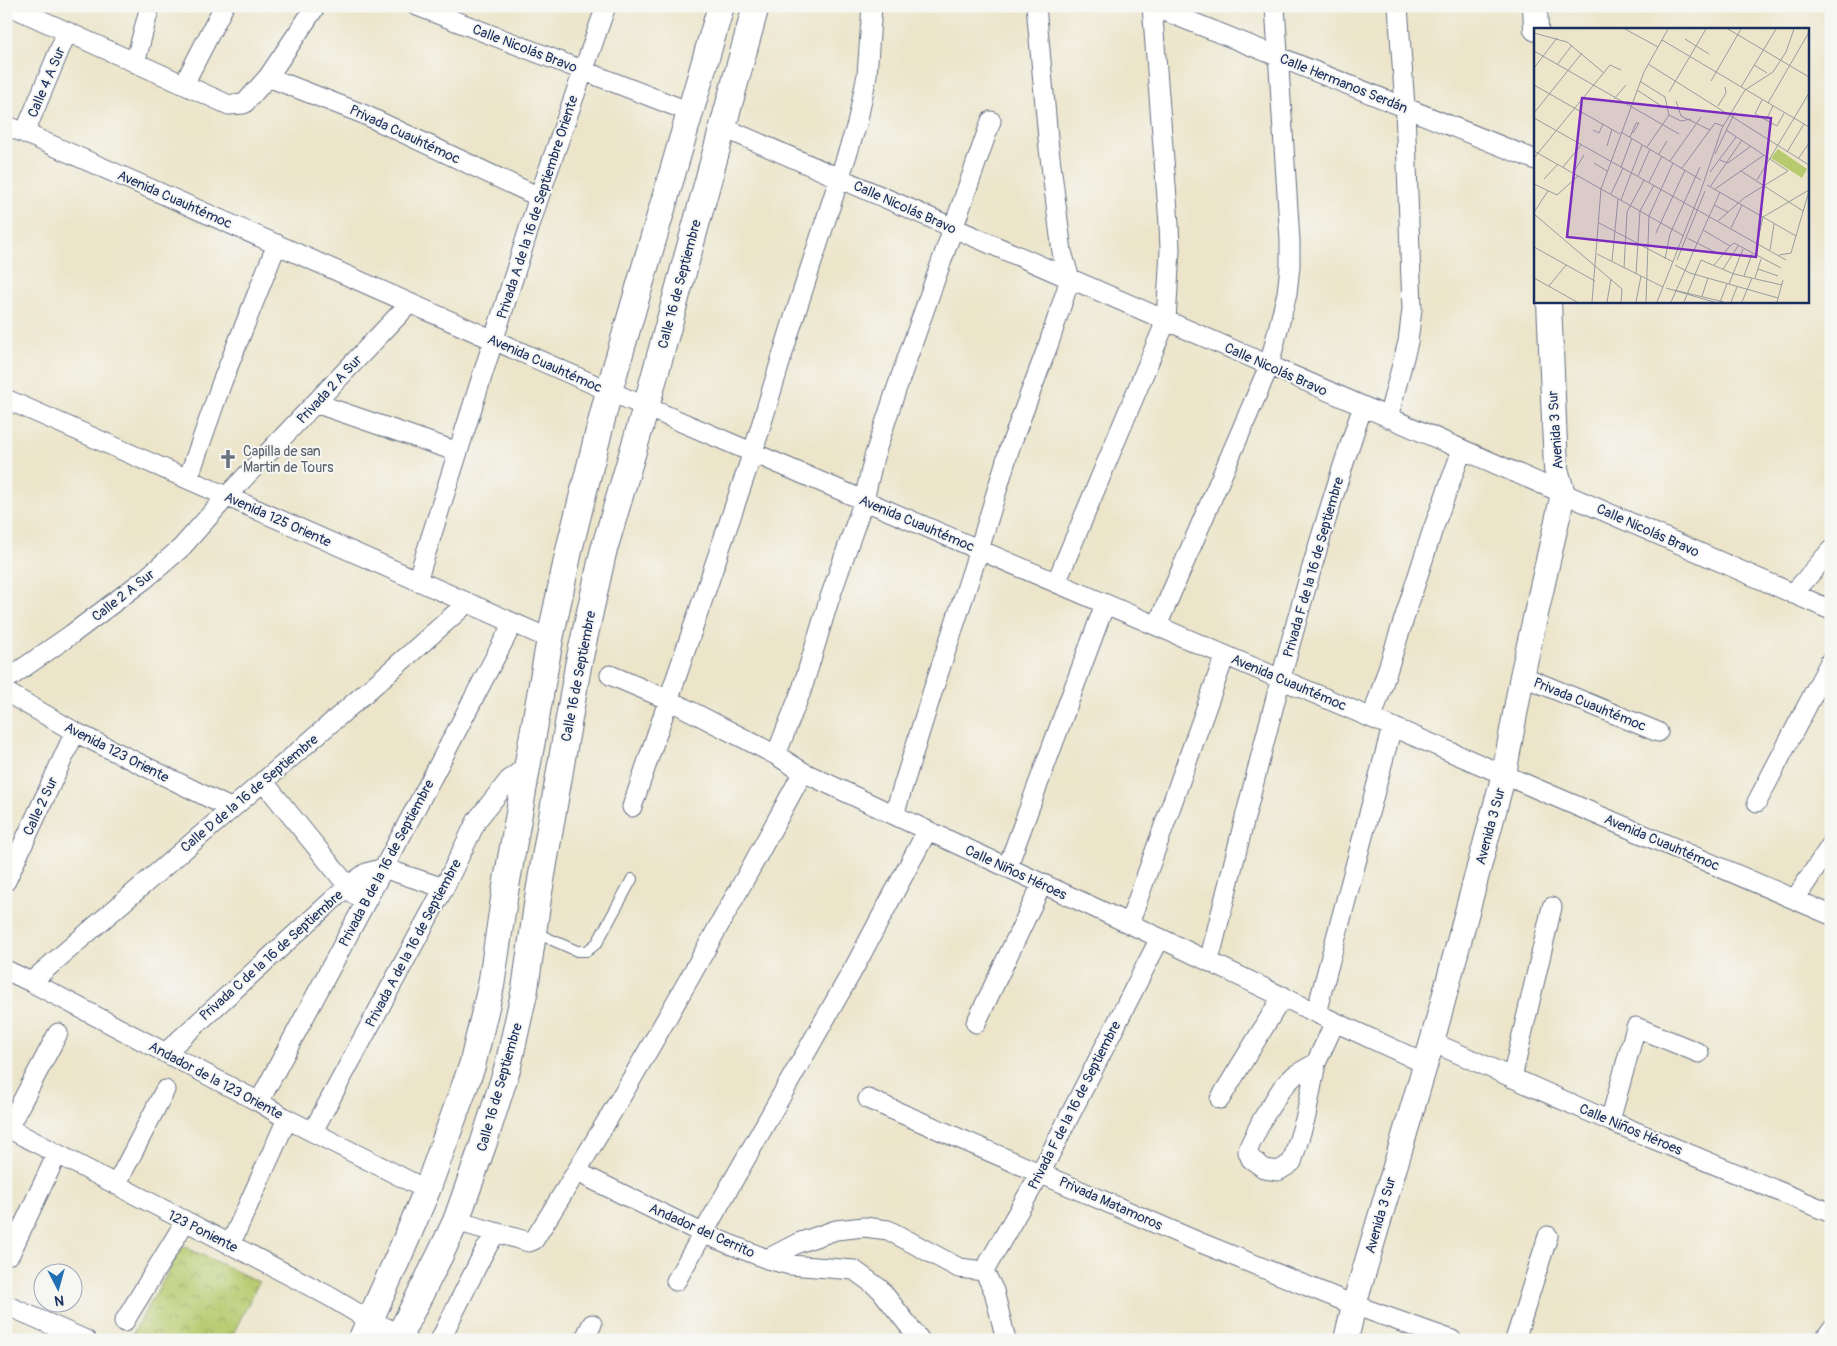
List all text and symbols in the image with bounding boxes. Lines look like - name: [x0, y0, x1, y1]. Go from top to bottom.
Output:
- street label: Calle Nicolás Bravo: [470, 21, 580, 76]
- inset map: [1534, 28, 1810, 302]
- street label: Calle 4 A Sur: [24, 44, 69, 120]
- street label: Calle Hermanos Serdán: [1277, 50, 1410, 117]
- street label: Privada A de la 16 de Septiembre Oriente: [493, 93, 582, 321]
- street label: Privada Cuauhtémoc: [347, 101, 463, 168]
- street label: Avenida Cuauhtémoc: [115, 167, 235, 232]
- street label: Calle Nicolás Bravo: [851, 177, 959, 238]
- street label: Calle 16 de Septiembre: [654, 218, 705, 350]
- street label: Avenida Cuauhtémoc: [485, 331, 605, 396]
- street label: Calle Nicolás Bravo: [1222, 339, 1330, 400]
- street label: Privada 2 A Sur: [293, 351, 366, 427]
- street label: Avenida 3 Sur: [1544, 390, 1567, 470]
- place label: Capilla de san Martin de Tours: [243, 443, 334, 476]
- church icon: Capilla de san Martin de Tours: [217, 448, 239, 470]
- street label: Privada F de la 16 de Septiembre: [1280, 475, 1347, 659]
- street label: Avenida 125 Oriente: [222, 488, 334, 551]
- street label: Avenida Cuauhtémoc: [857, 491, 977, 555]
- street label: Calle Nicolás Bravo: [1594, 500, 1702, 561]
- street label: Calle 2 A Sur: [89, 566, 158, 625]
- street label: Calle 16 de Septiembre: [557, 609, 600, 743]
- street label: Avenida Cuauhtémoc: [1229, 650, 1349, 714]
- street label: Privada Cuauhtémoc: [1531, 674, 1649, 735]
- street label: Avenida 123 Oriente: [62, 719, 172, 786]
- street label: Calle D de la 16 de Septiembre: [177, 731, 322, 856]
- street label: Calle 2 Sur: [19, 774, 61, 838]
- street label: Privada B de la 16 de Septiembre: [335, 777, 438, 950]
- street label: Avenida 3 Sur: [1472, 786, 1509, 867]
- street label: Avenida Cuauhtémoc: [1602, 810, 1722, 874]
- street label: Calle Niños Héroes: [962, 841, 1070, 904]
- street label: Privada A de la 16 de Septiembre: [362, 856, 465, 1030]
- street label: Privada C de la 16 de Septiembre: [196, 886, 347, 1024]
- street label: Privada F de la 16 de Septiembre: [1024, 1018, 1124, 1192]
- street label: Calle 16 de Septiembre: [473, 1021, 526, 1153]
- street label: Andador de la 123 Oriente: [146, 1038, 286, 1123]
- street label: Calle Niños Héroes: [1577, 1100, 1686, 1159]
- street label: Privada Matamoros: [1056, 1173, 1166, 1234]
- street label: Avenida 3 Sur: [1361, 1175, 1400, 1255]
- street label: Andador del Cerrito: [646, 1200, 758, 1262]
- street label: 123 Poniente: [165, 1207, 241, 1256]
- north arrow: [32, 1264, 82, 1314]
- text: N: [54, 1291, 65, 1309]

